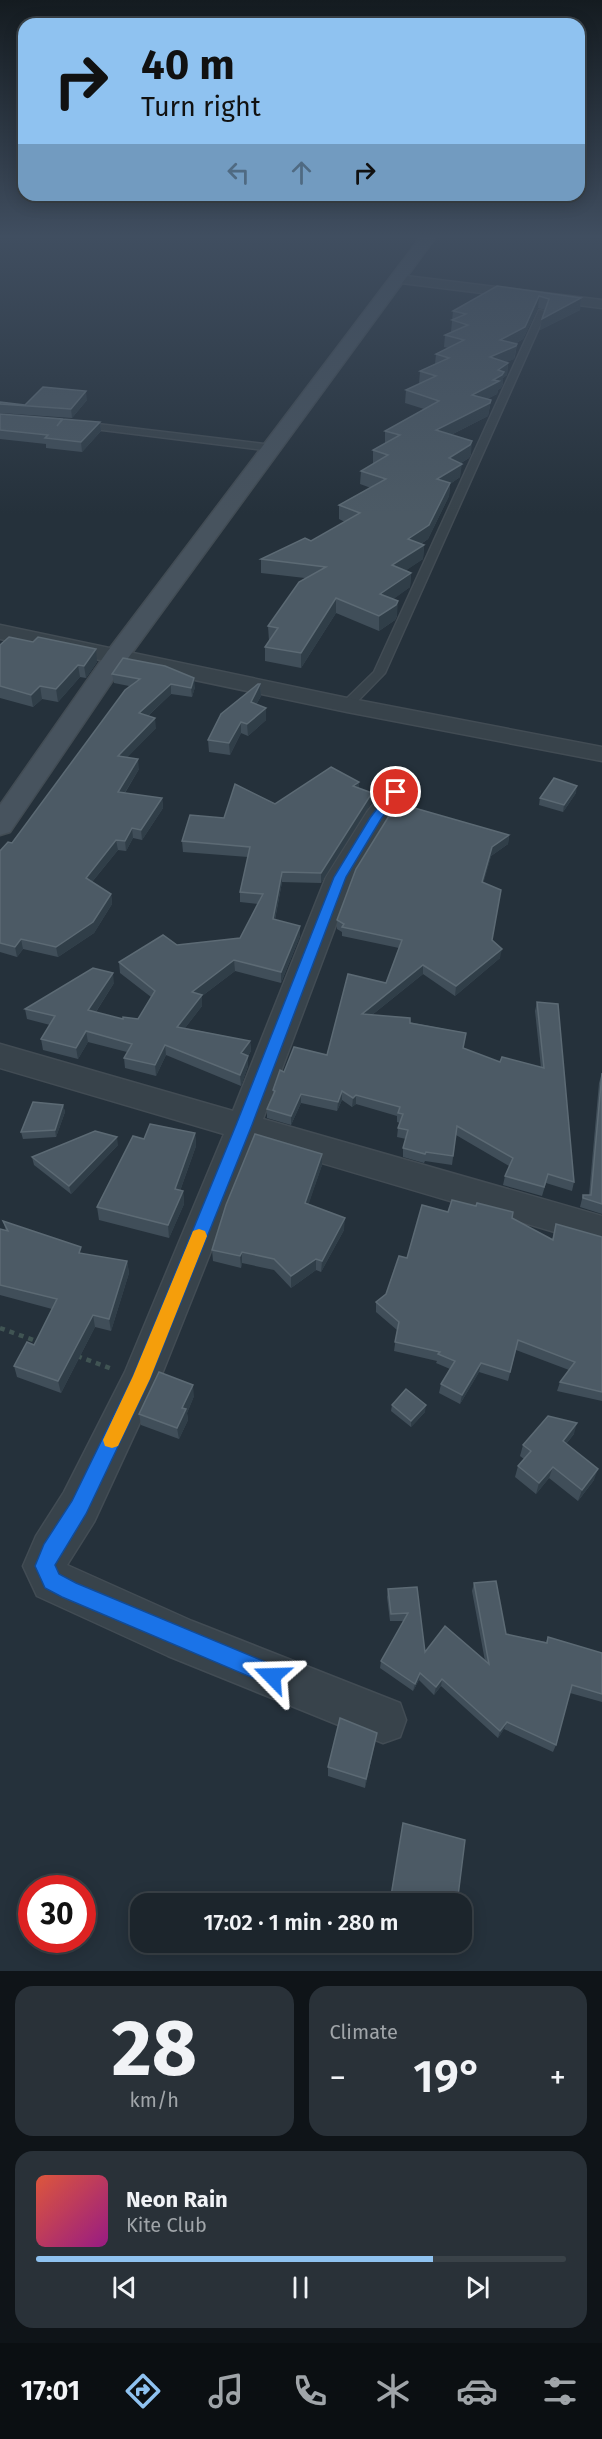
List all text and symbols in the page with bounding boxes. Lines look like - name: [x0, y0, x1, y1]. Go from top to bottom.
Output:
- text: 40 m: [141, 40, 235, 90]
- icon: right: [42, 42, 120, 120]
- text: Turn right: [141, 91, 261, 123]
- icon: left: [222, 156, 255, 189]
- icon: ahead: [285, 156, 318, 189]
- icon: right: [348, 156, 381, 189]
- pin: [370, 766, 421, 817]
- icon: arrive: [379, 775, 412, 808]
- position arrow: [240, 1644, 304, 1708]
- speed limit sign: 30: [18, 1875, 96, 1953]
- text: 17:02 · 1 min · 280 m: [204, 1909, 398, 1936]
- text: 28: [111, 2002, 197, 2096]
- text: Climate: [330, 2020, 398, 2044]
- text: 19°: [413, 2050, 482, 2104]
- text: −: [330, 2058, 346, 2098]
- text: +: [550, 2058, 566, 2098]
- text: km/h: [130, 2088, 179, 2112]
- text: Neon Rain: [126, 2186, 228, 2213]
- text: Kite Club: [126, 2213, 207, 2237]
- icon: previous: [108, 2271, 141, 2304]
- icon: pause: [284, 2271, 317, 2304]
- icon: next: [461, 2271, 494, 2304]
- icon: directions: [122, 2370, 164, 2412]
- icon: music: [205, 2370, 247, 2412]
- icon: phone: [289, 2370, 331, 2412]
- icon: climate: [372, 2370, 414, 2412]
- icon: car: [456, 2370, 498, 2412]
- icon: filters: [539, 2370, 581, 2412]
- text: 17:01: [21, 2375, 80, 2407]

